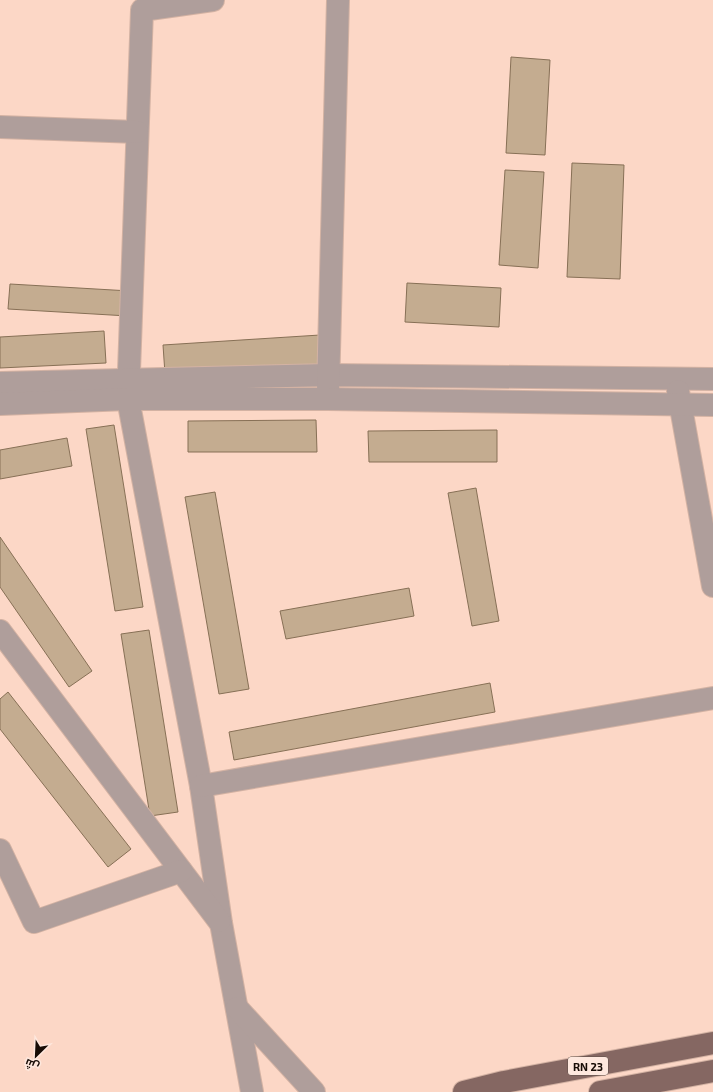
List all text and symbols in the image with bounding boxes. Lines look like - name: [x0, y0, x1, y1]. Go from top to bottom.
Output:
- north arrow: [16, 1036, 56, 1076]
- text: ش: [23, 1056, 41, 1074]
- road number: RN 23: [568, 1057, 608, 1075]

